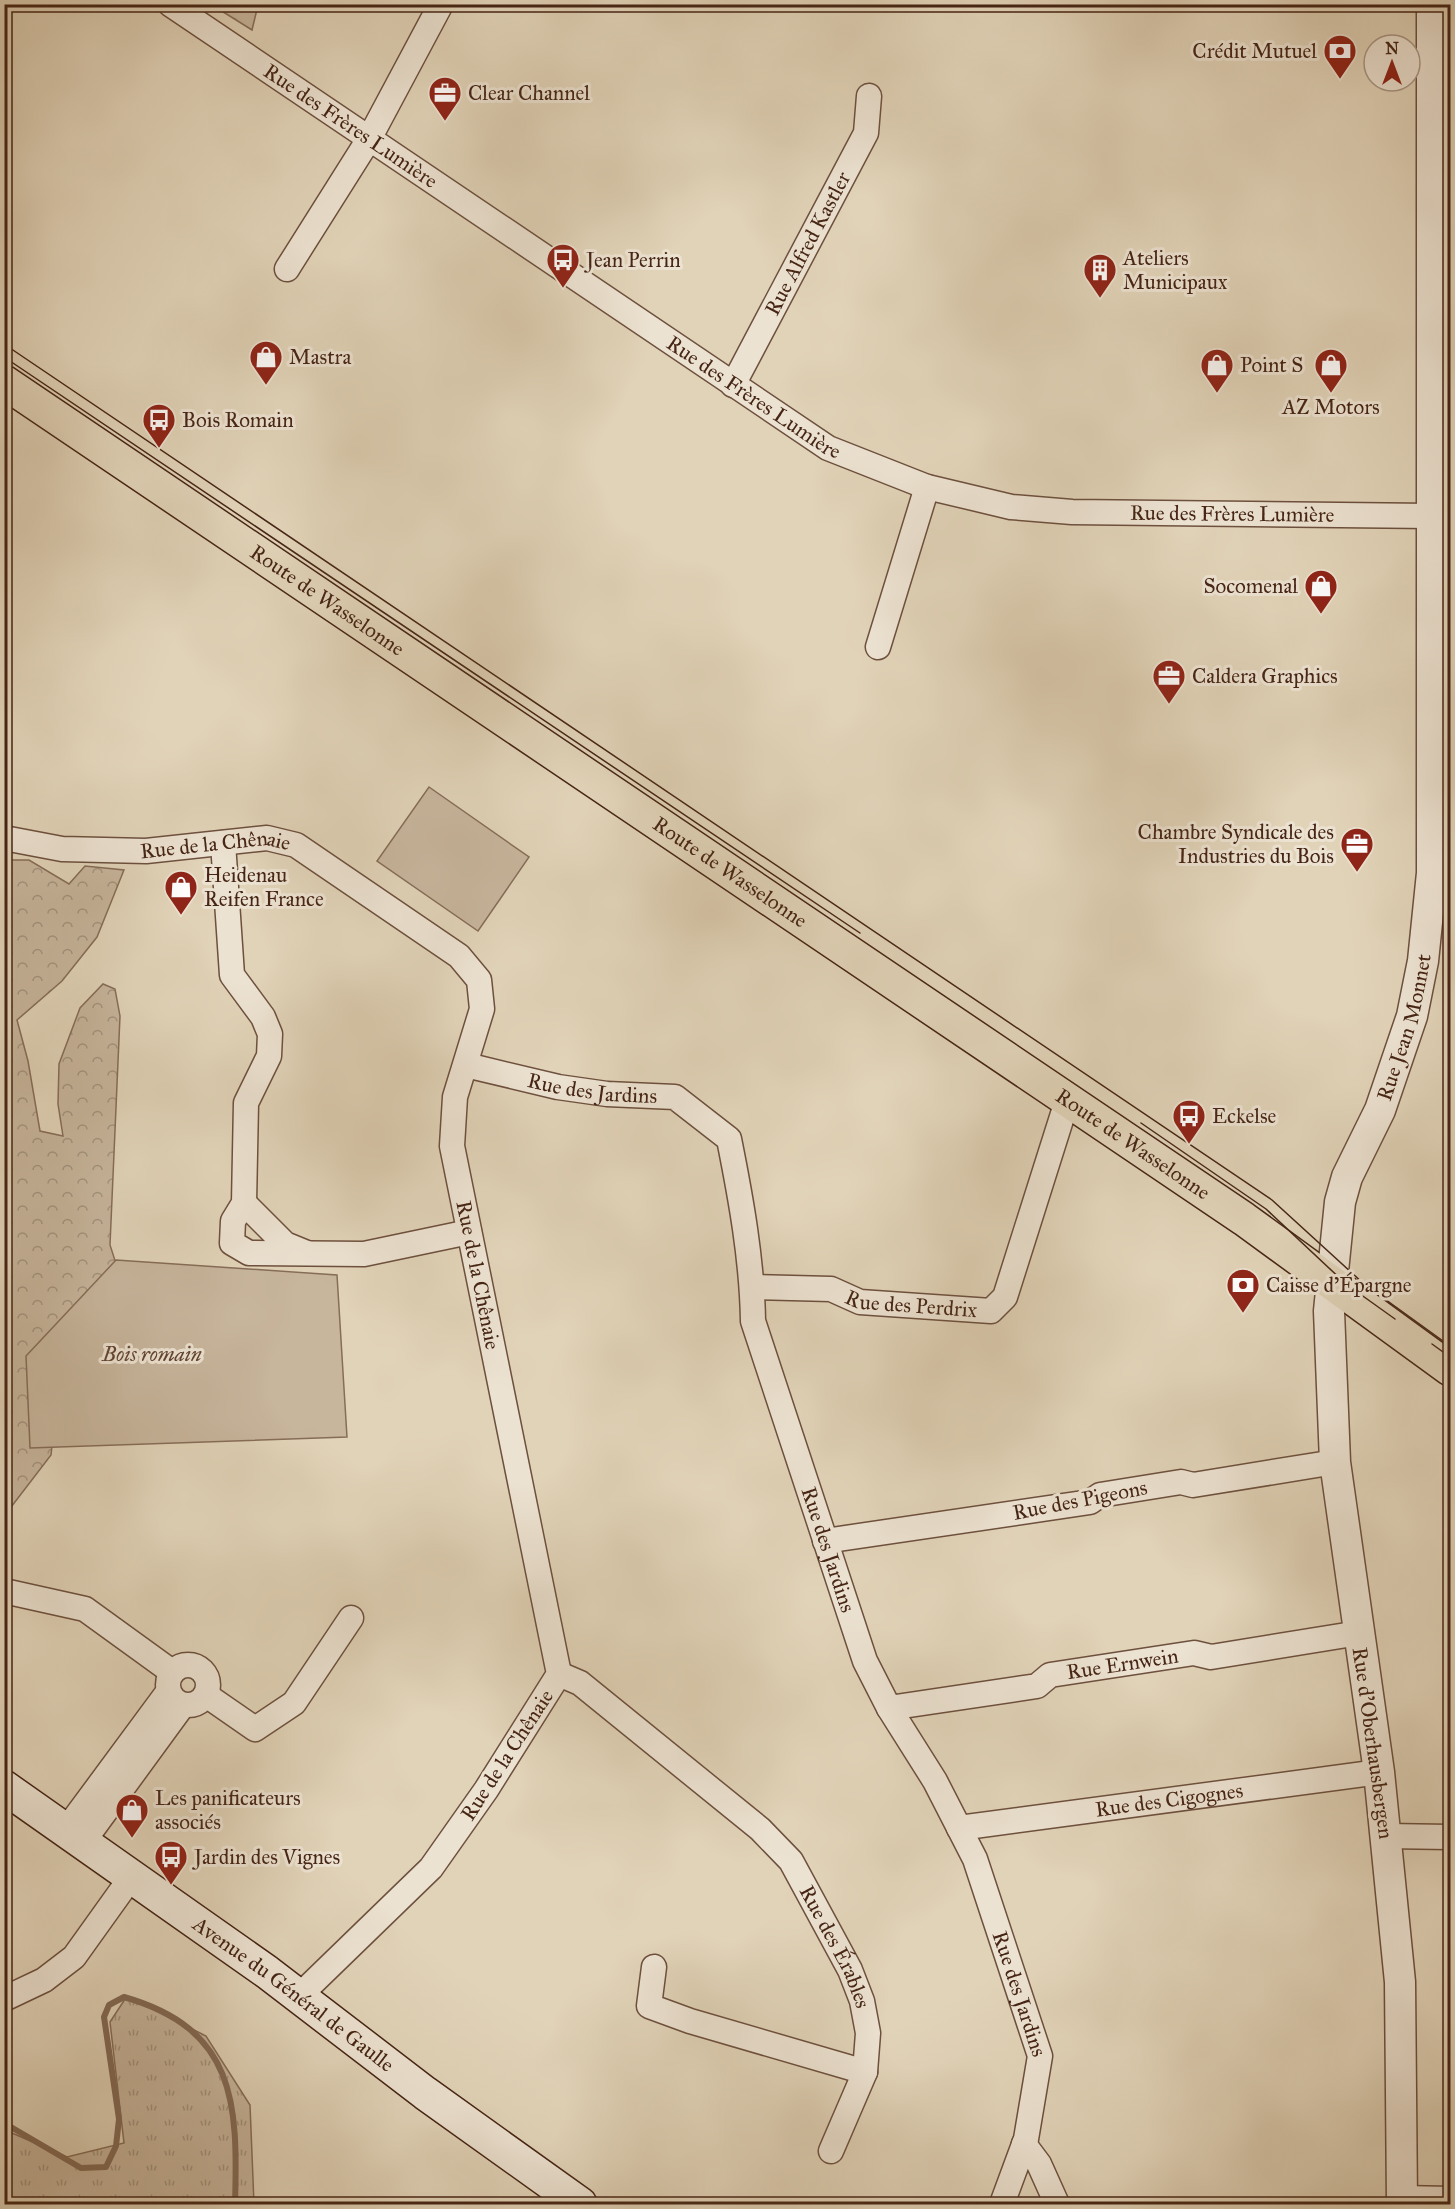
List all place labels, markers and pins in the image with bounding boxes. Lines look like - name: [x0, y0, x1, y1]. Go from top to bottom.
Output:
- bank icon: Crédit Mutuel: [1322, 33, 1358, 80]
- place label: Crédit Mutuel: [1192, 38, 1317, 64]
- office icon: Clear Channel: [427, 75, 463, 122]
- place label: Clear Channel: [468, 80, 590, 106]
- bus stop icon: Jean Perrin: [545, 242, 581, 289]
- place label: Ateliers Municipaux: [1122, 245, 1228, 295]
- place label: Jean Perrin: [584, 247, 681, 273]
- building icon: Ateliers Municipaux: [1082, 252, 1118, 299]
- shop icon: Mastra: [248, 339, 284, 386]
- place label: Mastra: [289, 344, 351, 370]
- shop icon: Point S: [1199, 347, 1235, 394]
- shop icon: AZ Motors: [1313, 347, 1349, 394]
- place label: Point S: [1240, 352, 1303, 378]
- place label: AZ Motors: [1281, 394, 1380, 420]
- bus stop icon: Bois Romain: [141, 402, 177, 449]
- place label: Bois Romain: [182, 407, 294, 433]
- shop icon: Socomenal: [1303, 568, 1339, 615]
- place label: Socomenal: [1203, 573, 1298, 599]
- office icon: Caldera Graphics: [1151, 658, 1187, 705]
- place label: Caldera Graphics: [1192, 663, 1338, 689]
- place label: Chambre Syndicale des Industries du Bois: [1138, 819, 1334, 869]
- office icon: Chambre Syndicale des Industries du Bois: [1339, 826, 1375, 873]
- place label: Heidenau Reifen France: [204, 862, 324, 912]
- shop icon: Heidenau Reifen France: [163, 869, 199, 916]
- bus stop icon: Eckelse: [1171, 1098, 1207, 1145]
- place label: Eckelse: [1212, 1103, 1277, 1129]
- bank icon: Caisse d'Épargne: [1225, 1267, 1261, 1314]
- place label: Caisse d'Épargne: [1266, 1271, 1412, 1298]
- place label: Les panificateurs associés: [155, 1785, 301, 1835]
- shop icon: Les panificateurs associés: [114, 1792, 150, 1839]
- bus stop icon: Jardin des Vignes: [153, 1839, 189, 1886]
- place label: Jardin des Vignes: [192, 1844, 340, 1870]

